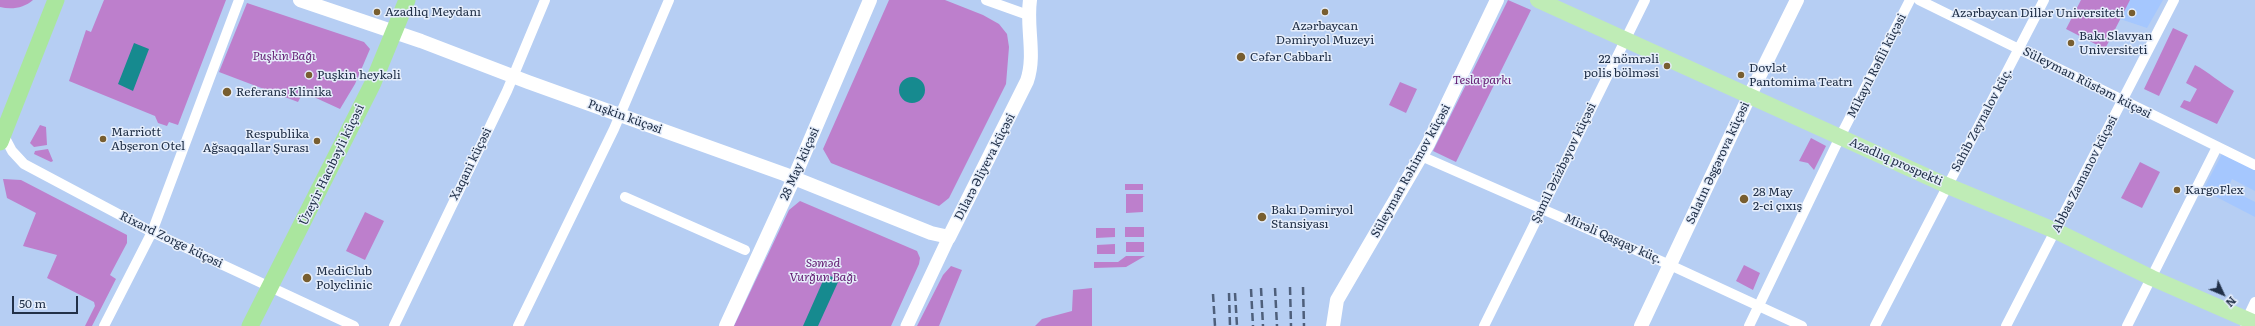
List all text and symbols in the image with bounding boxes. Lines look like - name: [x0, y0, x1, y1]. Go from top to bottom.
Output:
- place label: Azadlıq Meydanı: [385, 5, 481, 19]
- place label: Azərbaycan Dillər Universiteti: [1952, 6, 2124, 20]
- marker: Azadlıq Meydanı: [372, 7, 382, 17]
- marker: Azərbaycan Dəmiryol Muzeyi: [1320, 7, 1330, 17]
- marker: Azərbaycan Dillər Universiteti: [2127, 8, 2137, 18]
- street label: Mikayıl Rəfili küçəsi: [1844, 11, 1910, 121]
- place label: Azərbaycan Dəmiryol Muzeyi: [1276, 19, 1374, 47]
- place label: Bakı Slavyan Universiteti: [2079, 29, 2152, 57]
- marker: Bakı Slavyan Universiteti: [2066, 38, 2076, 48]
- street label: Süleyman Rüstəm küçəsi: [2020, 44, 2154, 122]
- park label: Puşkin Bağı: [252, 49, 316, 63]
- place label: Cəfər Cabbarlı: [1250, 50, 1332, 64]
- marker: Cəfər Cabbarlı: [1235, 51, 1247, 63]
- place label: 22 nömrəli polis bölməsi: [1584, 52, 1659, 80]
- marker: 22 nömrəli polis bölməsi: [1662, 61, 1672, 71]
- place label: Dovlət Pantomima Teatrı: [1749, 61, 1853, 89]
- street label: Sahib Zeynalov küç.: [1949, 66, 2015, 174]
- place label: Puşkin heykəli: [317, 68, 401, 82]
- marker: Puşkin heykəli: [304, 70, 314, 80]
- marker: Dovlət Pantomima Teatrı: [1736, 70, 1746, 80]
- park label: Tesla parkı: [1453, 73, 1511, 87]
- place label: Referans Klinika: [236, 85, 332, 99]
- marker: Referans Klinika: [221, 86, 233, 98]
- street label: Puşkin küçəsi: [586, 97, 664, 137]
- street label: Salatın Əsgərova küçəsi: [1683, 99, 1753, 227]
- street label: Şamil Əzizbəyov küçəsi: [1529, 100, 1599, 226]
- street label: Üzeyir Hacıbəyli küçəsi: [296, 102, 368, 228]
- street label: Süleyman Rəhimov küçəsi: [1368, 102, 1454, 240]
- street label: Dilarə Əliyeva küçəsi: [952, 111, 1018, 223]
- street label: Abbas Zamanov küçəsi: [2049, 113, 2121, 235]
- place label: Marriott Abşeron Otel: [111, 125, 185, 153]
- street label: Xaqani küçəsi: [447, 125, 495, 203]
- street label: 28 May küçəsi: [777, 125, 823, 203]
- place label: Respublika Ağsaqqallar Şurası: [203, 127, 309, 155]
- marker: Marriott Abşeron Otel: [98, 134, 108, 144]
- street label: Azadlıq prospekti: [1847, 135, 1945, 189]
- marker: Respublika Ağsaqqallar Şurası: [312, 136, 322, 146]
- place label: KargoFlex: [2185, 183, 2243, 197]
- place label: 28 May 2-ci çıxış: [1753, 185, 1802, 213]
- marker: KargoFlex: [2172, 185, 2182, 195]
- marker: 28 May 2-ci çıxış: [1738, 193, 1750, 205]
- place label: Bakı Dəmiryol Stansiyası: [1271, 203, 1353, 231]
- street label: Rixard Zorge küçəsi: [117, 209, 225, 271]
- marker: Bakı Dəmiryol Stansiyası: [1256, 211, 1268, 223]
- street label: Mirəli Qaşqay küç.: [1562, 211, 1664, 267]
- park label: Səməd Vurğun Bağı: [789, 256, 857, 284]
- place label: MediClub Polyclinic: [316, 264, 372, 292]
- marker: MediClub Polyclinic: [301, 272, 313, 284]
- north arrow: [2203, 274, 2243, 314]
- scale bar: [14, 288, 80, 314]
- text: N: [2223, 293, 2241, 311]
- text: 50 m: [19, 294, 46, 312]

